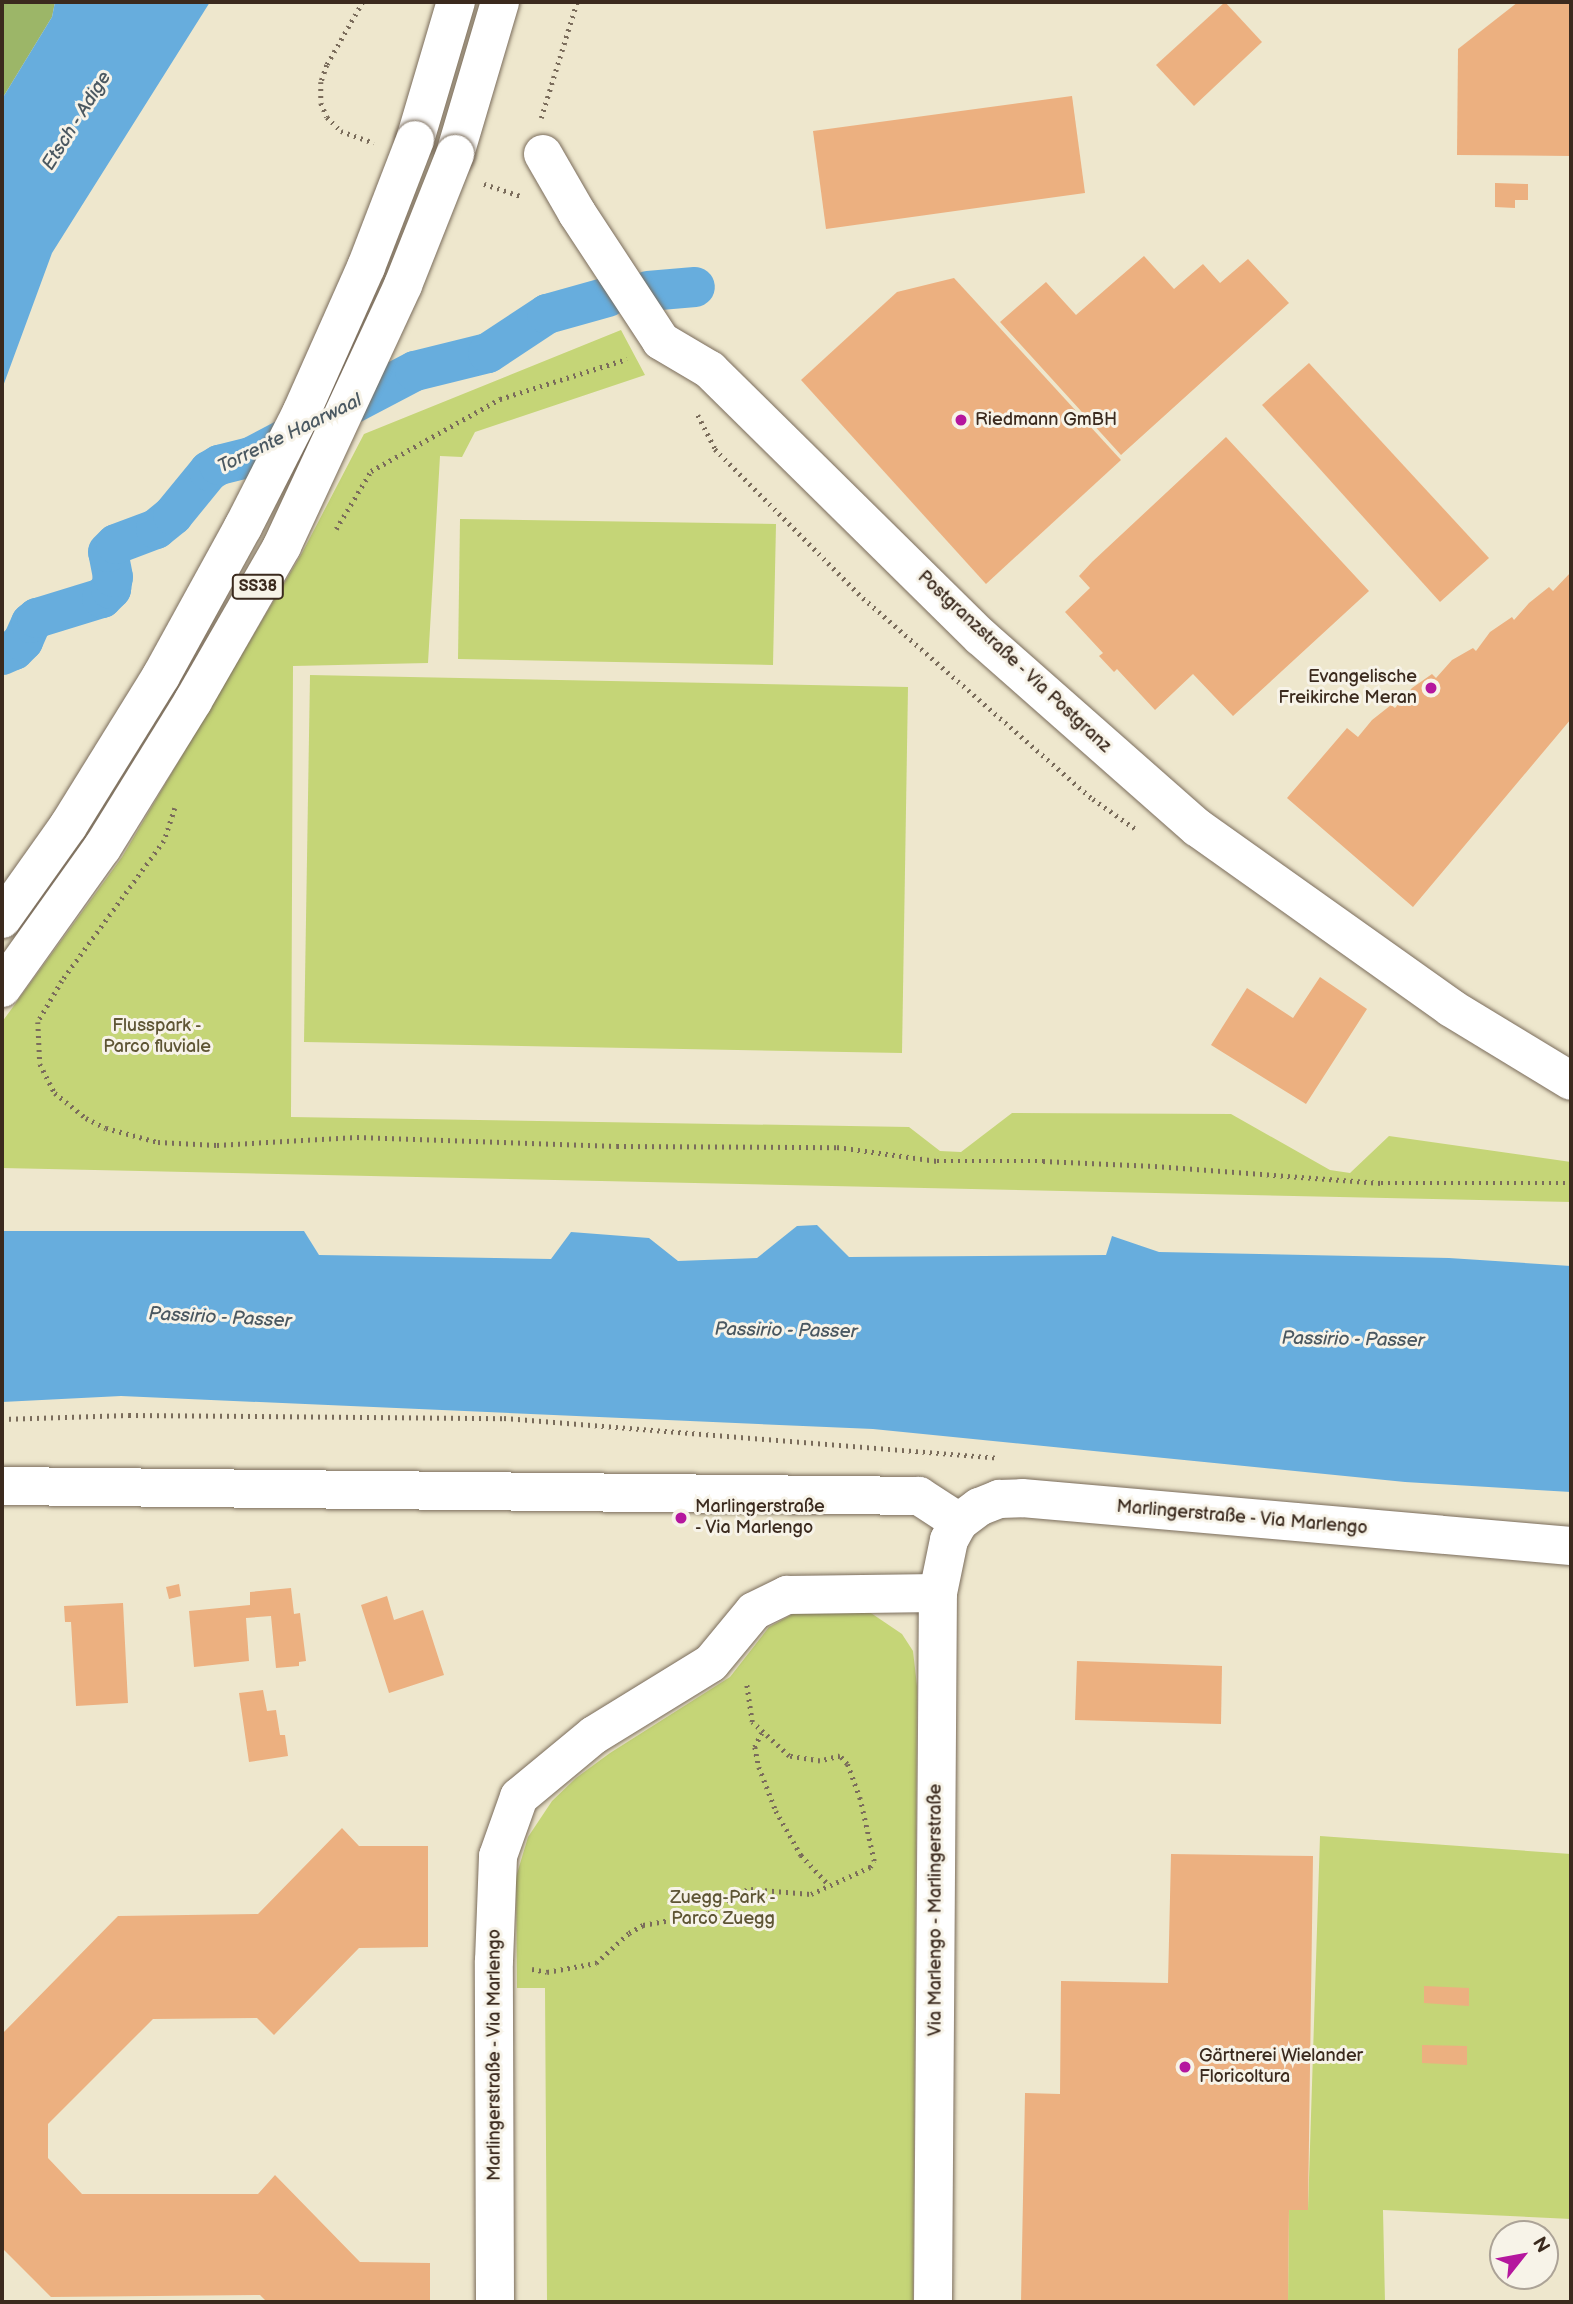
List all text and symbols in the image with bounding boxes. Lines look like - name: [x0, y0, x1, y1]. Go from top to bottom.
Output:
- water label: Etsch - Adige: [37, 67, 117, 175]
- water label: Torrente Haarwaal: [214, 389, 366, 479]
- place label: Riedmann GmBH: [975, 409, 1117, 431]
- marker: Riedmann GmBH: [953, 412, 969, 428]
- street label: Postgranzstraße - Via Postgranz: [912, 566, 1116, 758]
- road number: SS38: [232, 574, 284, 600]
- place label: Evangelische Freikirche Meran: [1278, 667, 1417, 710]
- marker: Evangelische Freikirche Meran: [1423, 680, 1439, 696]
- park label: Flusspark - Parco fluviale: [103, 1016, 211, 1058]
- water label: Passirio - Passer: [147, 1303, 293, 1333]
- water label: Passirio - Passer: [714, 1318, 858, 1344]
- water label: Passirio - Passer: [1281, 1327, 1425, 1353]
- street label: Marlingerstraße - Via Marlengo: [1115, 1496, 1369, 1540]
- place label: Marlingerstraße - Via Marlengo: [695, 1497, 825, 1540]
- marker: Marlingerstraße - Via Marlengo: [673, 1510, 689, 1526]
- street label: Via Marlengo - Marlingerstraße: [925, 1783, 947, 2037]
- park label: Zuegg-Park - Parco Zuegg: [670, 1888, 776, 1930]
- street label: Marlingerstraße - Via Marlengo: [484, 1928, 506, 2182]
- place label: Gärtnerei Wielander Floricoltura: [1199, 2046, 1364, 2088]
- marker: Gärtnerei Wielander Floricoltura: [1177, 2059, 1193, 2075]
- north arrow: [1489, 2220, 1559, 2290]
- text: N: [1527, 2233, 1554, 2257]

